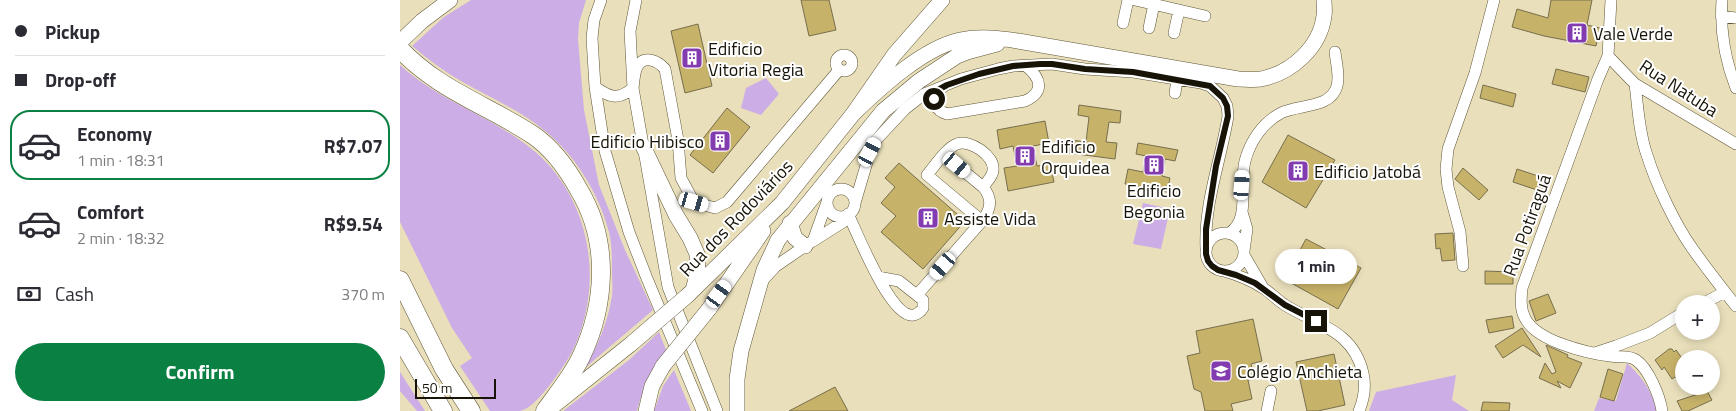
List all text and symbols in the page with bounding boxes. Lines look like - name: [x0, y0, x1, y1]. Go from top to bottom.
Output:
- text: Pickup: [45, 17, 100, 46]
- place label: Vale Verde: [1593, 20, 1673, 47]
- building icon: Vale Verde: [1565, 21, 1589, 45]
- place label: Edificio Vitoria Regia: [708, 35, 804, 83]
- building icon: Edificio Vitoria Regia: [680, 46, 704, 70]
- street label: Rua Natuba: [1634, 52, 1724, 124]
- text: Drop-off: [45, 65, 116, 94]
- route start: [923, 88, 945, 110]
- text: Economy: [77, 119, 152, 148]
- icon: car: [17, 123, 62, 168]
- place label: Edificio Hibisco: [590, 128, 704, 155]
- building icon: Edificio Hibisco: [708, 129, 732, 153]
- text: R$7.07: [324, 131, 383, 160]
- place label: Edificio Orquidea: [1041, 133, 1109, 181]
- car: [856, 135, 883, 169]
- building icon: Edificio Orquidea: [1013, 144, 1037, 168]
- text: 1 min · 18:31: [77, 148, 165, 172]
- car: [940, 150, 973, 180]
- street label: Rua dos Rodoviários: [673, 153, 799, 283]
- building icon: Edificio Begonia: [1142, 153, 1166, 177]
- place label: Edificio Jatobá: [1314, 158, 1421, 185]
- building icon: Edificio Jatobá: [1286, 159, 1310, 183]
- car: [1233, 170, 1250, 200]
- street label: Rua Potiraguá: [1496, 170, 1558, 280]
- place label: Edificio Begonia: [1123, 177, 1185, 225]
- car: [677, 191, 710, 213]
- text: Comfort: [77, 197, 144, 226]
- icon: car: [17, 201, 62, 246]
- place label: Assiste Vida: [944, 205, 1036, 232]
- building icon: Assiste Vida: [916, 206, 940, 230]
- text: R$9.54: [324, 209, 383, 238]
- text: 2 min · 18:32: [77, 226, 165, 250]
- callout: 1 min: [1275, 248, 1357, 284]
- car: [927, 250, 958, 282]
- text: 1 min: [1297, 254, 1335, 278]
- car: [704, 277, 733, 311]
- text: Cash: [55, 279, 94, 308]
- icon: cash: [15, 280, 43, 308]
- text: 370 m: [341, 282, 385, 306]
- map controls: [1675, 295, 1720, 395]
- button: +: [1675, 295, 1720, 340]
- route end: [1305, 310, 1327, 332]
- button: Confirm: [15, 343, 385, 401]
- button: −: [1675, 350, 1720, 395]
- place label: Colégio Anchieta: [1237, 358, 1362, 385]
- school or university icon: Colégio Anchieta: [1209, 359, 1233, 383]
- scale bar: [415, 376, 496, 399]
- text: 50 m: [422, 377, 452, 398]

